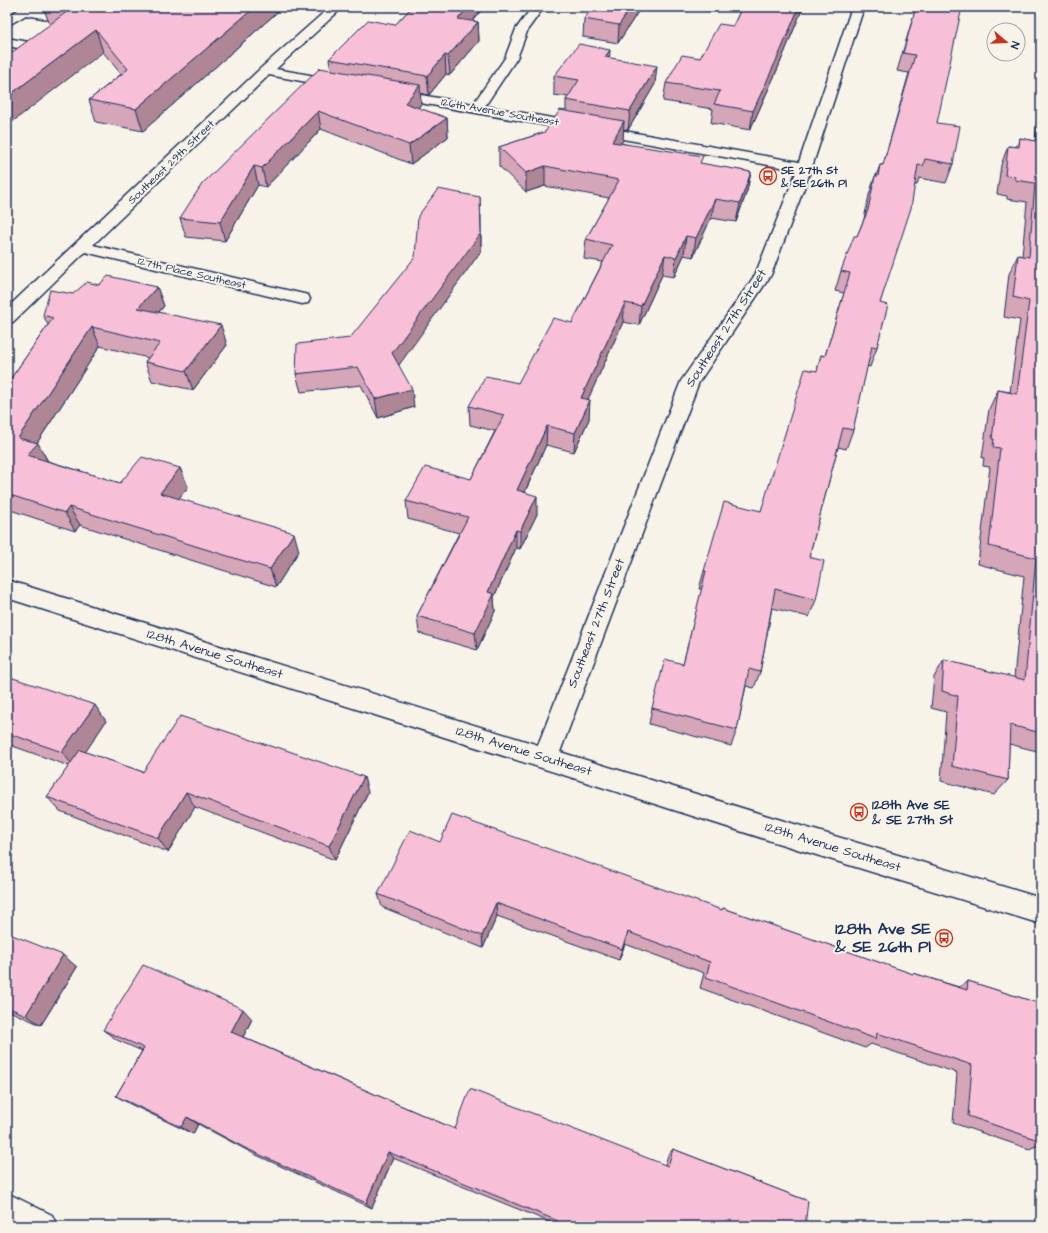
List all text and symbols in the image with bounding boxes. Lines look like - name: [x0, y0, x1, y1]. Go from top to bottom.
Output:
- north arrow: [986, 22, 1026, 62]
- text: N: [1007, 39, 1023, 51]
- street label: 126th Avenue Southeast: [440, 94, 561, 130]
- street label: Southeast 29th Street: [124, 116, 218, 207]
- place label: SE 27th St & SE 26th Pl: [780, 163, 847, 191]
- bus stop icon: SE 27th St & SE 26th Pl: [758, 166, 778, 186]
- street label: 127th Place Southeast: [136, 253, 248, 293]
- street label: Southeast 27th Street: [681, 265, 771, 390]
- street label: Southeast 27th Street: [563, 555, 629, 690]
- street label: 128th Avenue Southeast: [145, 625, 286, 683]
- street label: 128th Avenue Southeast: [454, 722, 595, 780]
- place label: 128th Ave SE & SE 27th St: [871, 796, 954, 829]
- bus stop icon: 128th Ave SE & SE 27th St: [849, 802, 869, 822]
- street label: 128th Avenue Southeast: [763, 818, 904, 876]
- place label: 128th Ave SE & SE 26th Pl: [834, 918, 932, 958]
- bus stop icon: 128th Ave SE & SE 26th Pl: [934, 928, 954, 948]

